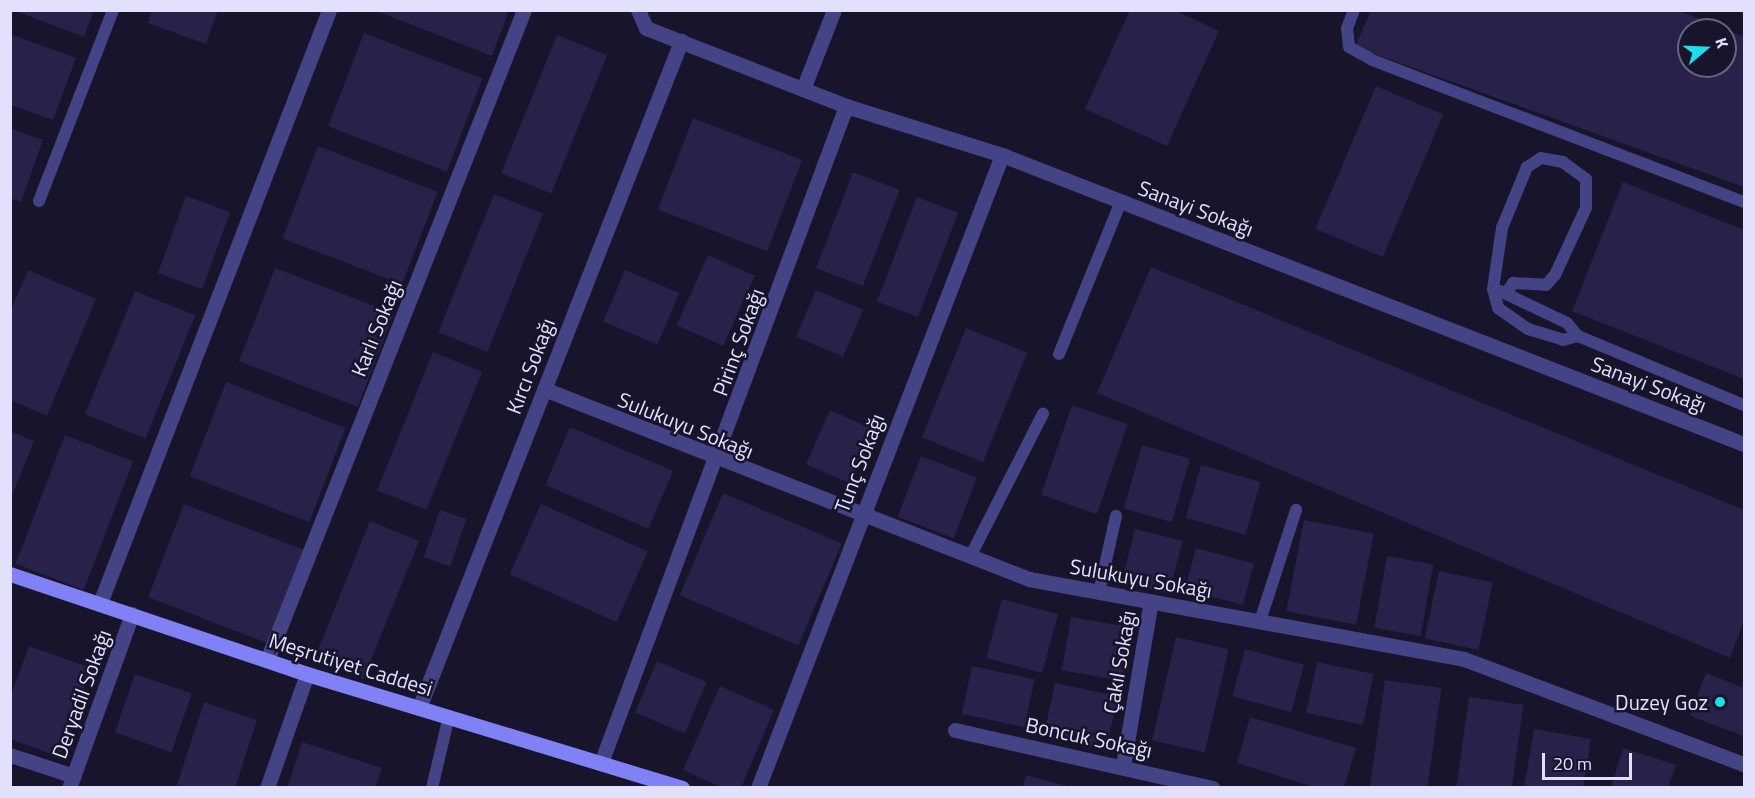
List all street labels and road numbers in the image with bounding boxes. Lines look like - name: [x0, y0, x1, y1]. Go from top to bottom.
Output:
- street label: Sanayi Sokağı: [1135, 174, 1257, 242]
- street label: Karlı Sokağı: [345, 276, 407, 380]
- street label: Pirinç Sokağı: [707, 285, 769, 399]
- street label: Kırcı Sokağı: [500, 315, 560, 417]
- street label: Sanayi Sokağı: [1588, 350, 1710, 418]
- street label: Sulukuyu Sokağı: [615, 386, 757, 464]
- street label: Tunç Sokağı: [829, 410, 889, 516]
- street label: Sulukuyu Sokağı: [1068, 553, 1214, 603]
- street label: Çakıl Sokağı: [1098, 608, 1140, 716]
- street label: Deryadil Sokağı: [46, 626, 116, 762]
- street label: Meşrutiyet Caddesi: [266, 627, 436, 701]
- street label: Boncuk Sokağı: [1023, 711, 1155, 763]

